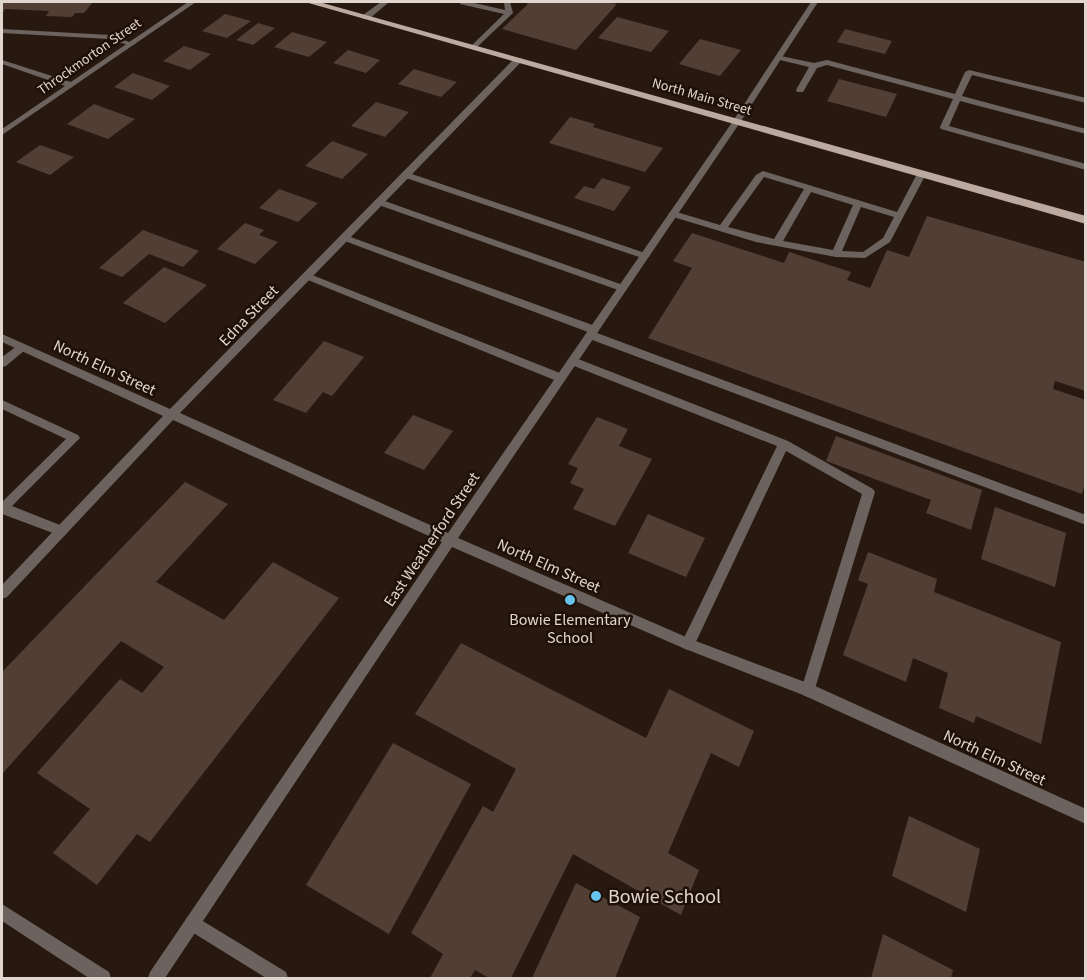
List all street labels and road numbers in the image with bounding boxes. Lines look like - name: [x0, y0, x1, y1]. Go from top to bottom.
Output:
- street label: Throckmorton Street: [34, 13, 146, 100]
- street label: North Main Street: [650, 73, 754, 121]
- street label: Edna Street: [214, 280, 284, 351]
- street label: North Elm Street: [50, 334, 160, 402]
- street label: East Weatherford Street: [379, 467, 485, 611]
- street label: North Elm Street: [493, 533, 604, 599]
- street label: North Elm Street: [940, 724, 1050, 792]

